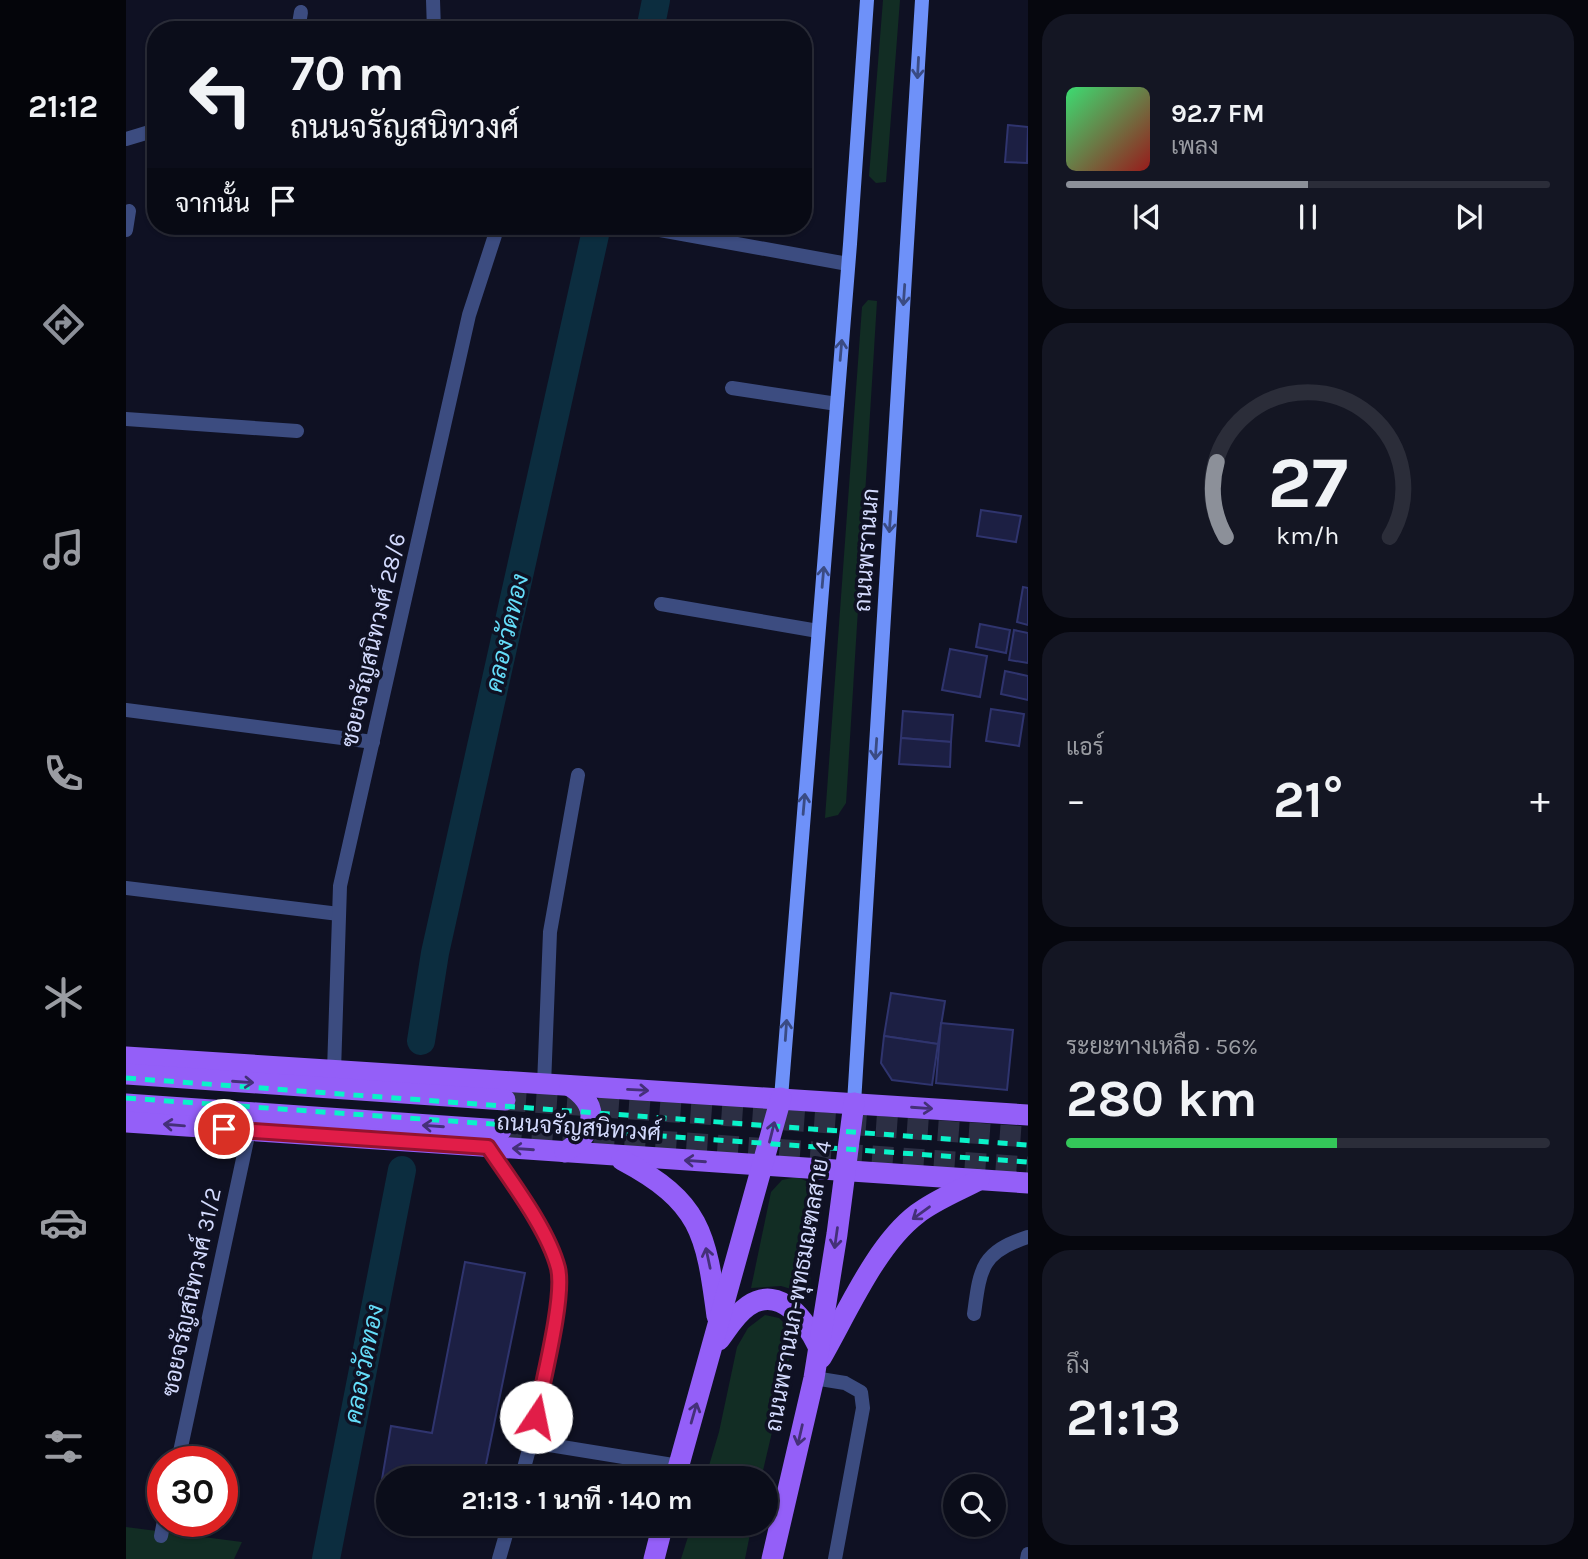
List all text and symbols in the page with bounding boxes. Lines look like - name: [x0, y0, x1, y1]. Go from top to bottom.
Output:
- text: 70 m: [290, 45, 404, 102]
- icon: left: [175, 49, 266, 140]
- one-way arrow: [911, 56, 924, 79]
- text: 21:12: [28, 88, 98, 125]
- text: 92.7 FM: [1171, 98, 1265, 129]
- text: ถนนจรัญสนิทวงศ์: [290, 109, 519, 146]
- text: เพลง: [1171, 133, 1218, 160]
- icon: arrive: [264, 182, 302, 220]
- text: จากนั้น: [175, 188, 250, 219]
- icon: previous: [1128, 198, 1166, 236]
- icon: pause: [1289, 198, 1327, 236]
- icon: next: [1450, 198, 1488, 236]
- one-way arrow: [898, 283, 911, 306]
- icon: directions: [39, 300, 88, 349]
- one-way arrow: [835, 339, 848, 362]
- text: 27: [1268, 440, 1348, 525]
- street label: ถนนพรานนก: [849, 487, 884, 613]
- one-way arrow: [884, 510, 897, 533]
- text: km/h: [1276, 520, 1340, 549]
- icon: music: [39, 525, 88, 574]
- street label: ซอยจรัญสนิทวงศ์ 28/6: [333, 530, 411, 750]
- one-way arrow: [817, 566, 830, 589]
- water label: คลองวัดทอง: [480, 571, 534, 695]
- text: แอร์: [1066, 734, 1104, 761]
- one-way arrow: [870, 738, 883, 761]
- icon: phone: [39, 749, 88, 798]
- text: 21°: [1273, 769, 1343, 830]
- text: −: [1066, 778, 1086, 823]
- text: +: [1530, 778, 1550, 823]
- one-way arrow: [798, 793, 811, 815]
- icon: climate: [39, 973, 88, 1022]
- one-way arrow: [780, 1020, 793, 1042]
- text: ระยะทางเหลือ · 56%: [1066, 1033, 1258, 1060]
- text: 280 km: [1066, 1068, 1257, 1129]
- one-way arrow: [231, 1076, 254, 1089]
- one-way arrow: [626, 1084, 649, 1097]
- pin: [194, 1099, 254, 1159]
- one-way arrow: [910, 1101, 933, 1114]
- street label: ถนนจรัญสนิทวงศ์: [496, 1105, 662, 1147]
- icon: arrive: [205, 1110, 243, 1148]
- one-way arrow: [163, 1118, 185, 1131]
- one-way arrow: [422, 1119, 445, 1132]
- one-way arrow: [766, 1121, 779, 1144]
- street label: ถนนพรานนก-พุทธมณฑลสาย 4: [760, 1138, 839, 1434]
- one-way arrow: [512, 1142, 535, 1155]
- one-way arrow: [685, 1154, 707, 1167]
- street label: ซอยจรัญสนิทวงศ์ 31/2: [153, 1185, 227, 1399]
- icon: car: [39, 1198, 88, 1247]
- one-way arrow: [912, 1205, 930, 1220]
- one-way arrow: [829, 1226, 842, 1249]
- one-way arrow: [701, 1247, 715, 1270]
- water label: คลองวัดทอง: [339, 1302, 389, 1426]
- text: ถึง: [1066, 1352, 1090, 1379]
- position arrow: [499, 1380, 573, 1454]
- text: 21:13: [1066, 1387, 1181, 1448]
- one-way arrow: [688, 1402, 701, 1424]
- icon: filters: [39, 1422, 88, 1471]
- one-way arrow: [793, 1423, 806, 1446]
- speed limit sign: 30: [147, 1446, 238, 1537]
- map controls: [943, 1474, 1006, 1537]
- button: search: [943, 1474, 1006, 1537]
- text: 21:13 · 1 นาที · 140 m: [461, 1485, 693, 1516]

